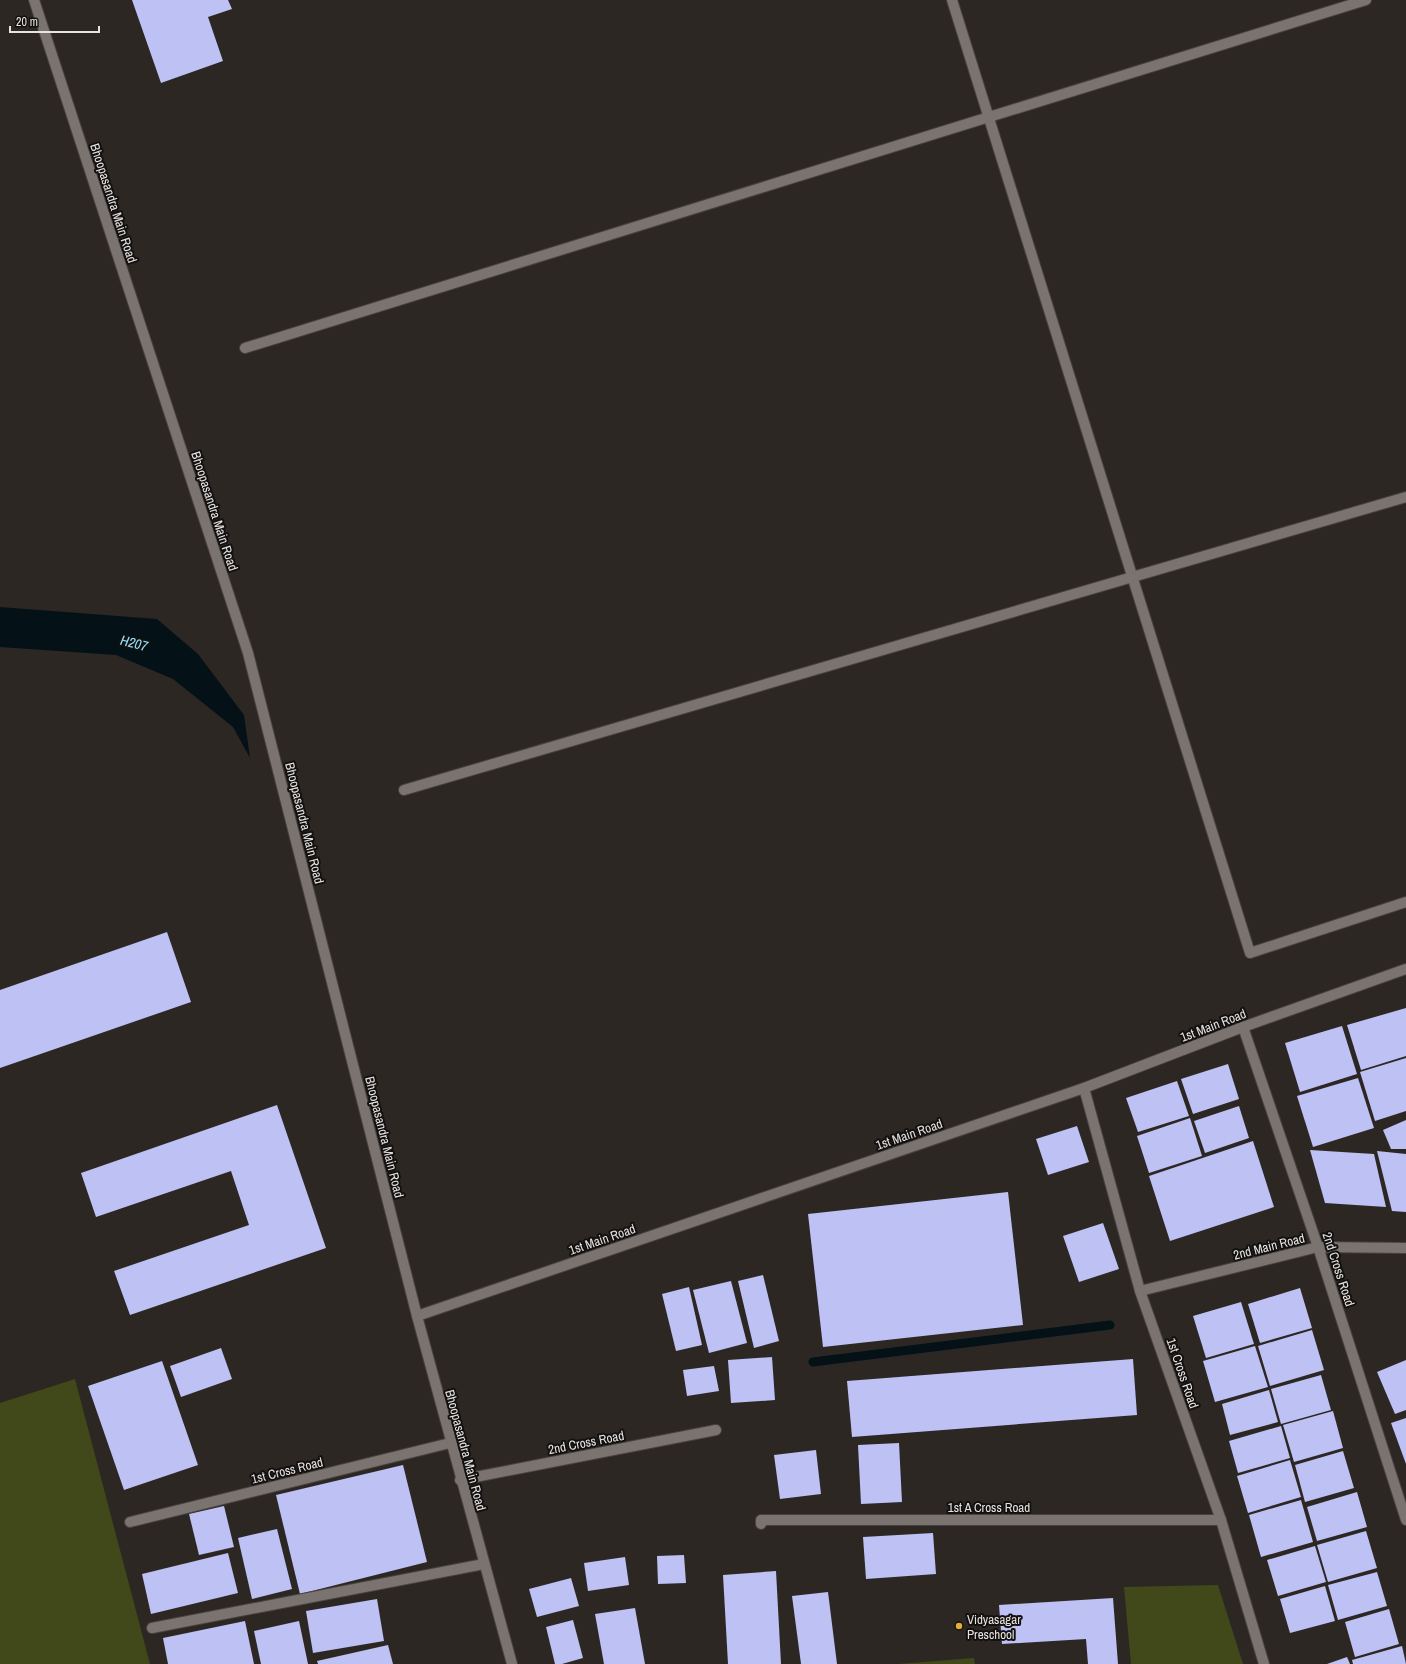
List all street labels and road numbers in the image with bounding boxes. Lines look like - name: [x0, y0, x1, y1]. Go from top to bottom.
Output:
- street label: Bhoopasandra Main Road: [86, 141, 141, 265]
- street label: Bhoopasandra Main Road: [187, 449, 242, 573]
- street label: Bhoopasandra Main Road: [281, 761, 328, 886]
- street label: 1st Main Road: [1178, 1005, 1249, 1046]
- street label: Bhoopasandra Main Road: [361, 1075, 408, 1200]
- street label: 1st Main Road: [874, 1115, 945, 1154]
- street label: 1st Main Road: [567, 1220, 638, 1259]
- street label: 2nd Main Road: [1232, 1229, 1307, 1264]
- street label: 2nd Cross Road: [1319, 1230, 1359, 1308]
- street label: 1st Cross Road: [1163, 1336, 1203, 1411]
- street label: Bhoopasandra Main Road: [441, 1388, 490, 1513]
- street label: 2nd Cross Road: [547, 1427, 626, 1458]
- street label: 1st Cross Road: [249, 1453, 325, 1488]
- street label: 1st A Cross Road: [948, 1499, 1030, 1516]

